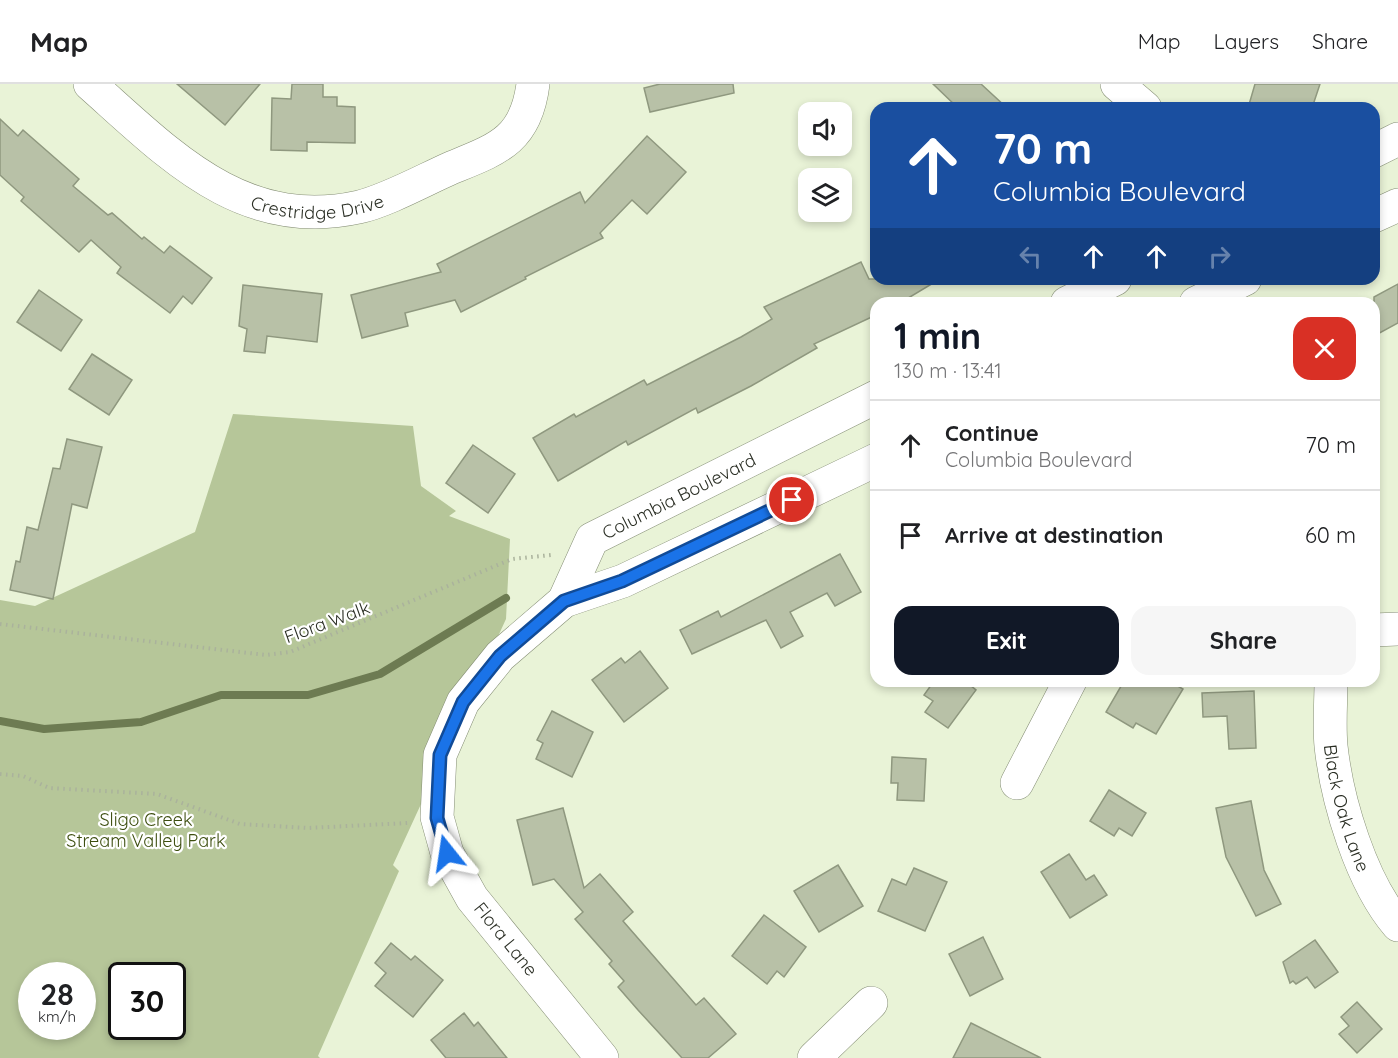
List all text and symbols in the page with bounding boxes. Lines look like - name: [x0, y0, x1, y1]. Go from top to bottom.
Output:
- text: Map: [30, 24, 88, 59]
- text: Map: [1138, 28, 1181, 54]
- text: Layers: [1214, 28, 1279, 54]
- text: Share: [1312, 28, 1368, 54]
- map controls: [798, 102, 852, 222]
- button: sound: [798, 102, 852, 156]
- text: 70 m: [993, 122, 1092, 175]
- icon: ahead: [894, 126, 972, 204]
- button: layers: [798, 168, 852, 222]
- text: Columbia Boulevard: [993, 174, 1246, 208]
- street label: Crestridge Drive: [248, 189, 387, 224]
- icon: left: [1014, 240, 1047, 273]
- icon: ahead: [1077, 240, 1110, 273]
- icon: ahead: [1140, 240, 1173, 273]
- icon: right: [1203, 240, 1236, 273]
- text: 1 min: [894, 313, 981, 358]
- button: close: [1293, 317, 1356, 380]
- text: 130 m · 13:41: [894, 358, 1002, 383]
- text: Continue: [945, 419, 1039, 447]
- icon: ahead: [894, 429, 927, 462]
- text: 70 m: [1306, 431, 1356, 459]
- text: Columbia Boulevard: [945, 447, 1132, 472]
- street label: Columbia Boulevard: [598, 448, 759, 544]
- pin: [766, 474, 817, 525]
- icon: arrive: [775, 483, 808, 516]
- icon: arrive: [894, 519, 927, 552]
- text: Arrive at destination: [945, 521, 1163, 549]
- text: 60 m: [1305, 521, 1356, 549]
- street label: Flora Walk: [281, 596, 373, 648]
- button: Exit: [894, 606, 1119, 675]
- button: Share: [1131, 606, 1356, 675]
- street label: Black Oak Lane: [1319, 743, 1375, 875]
- park label: Sligo Creek Stream Valley Park: [66, 808, 226, 852]
- position arrow: [415, 821, 479, 885]
- street label: Flora Lane: [469, 897, 543, 981]
- speed limit sign: 30: [108, 962, 186, 1040]
- text: 28: [40, 975, 74, 1013]
- text: km/h: [38, 1007, 76, 1026]

